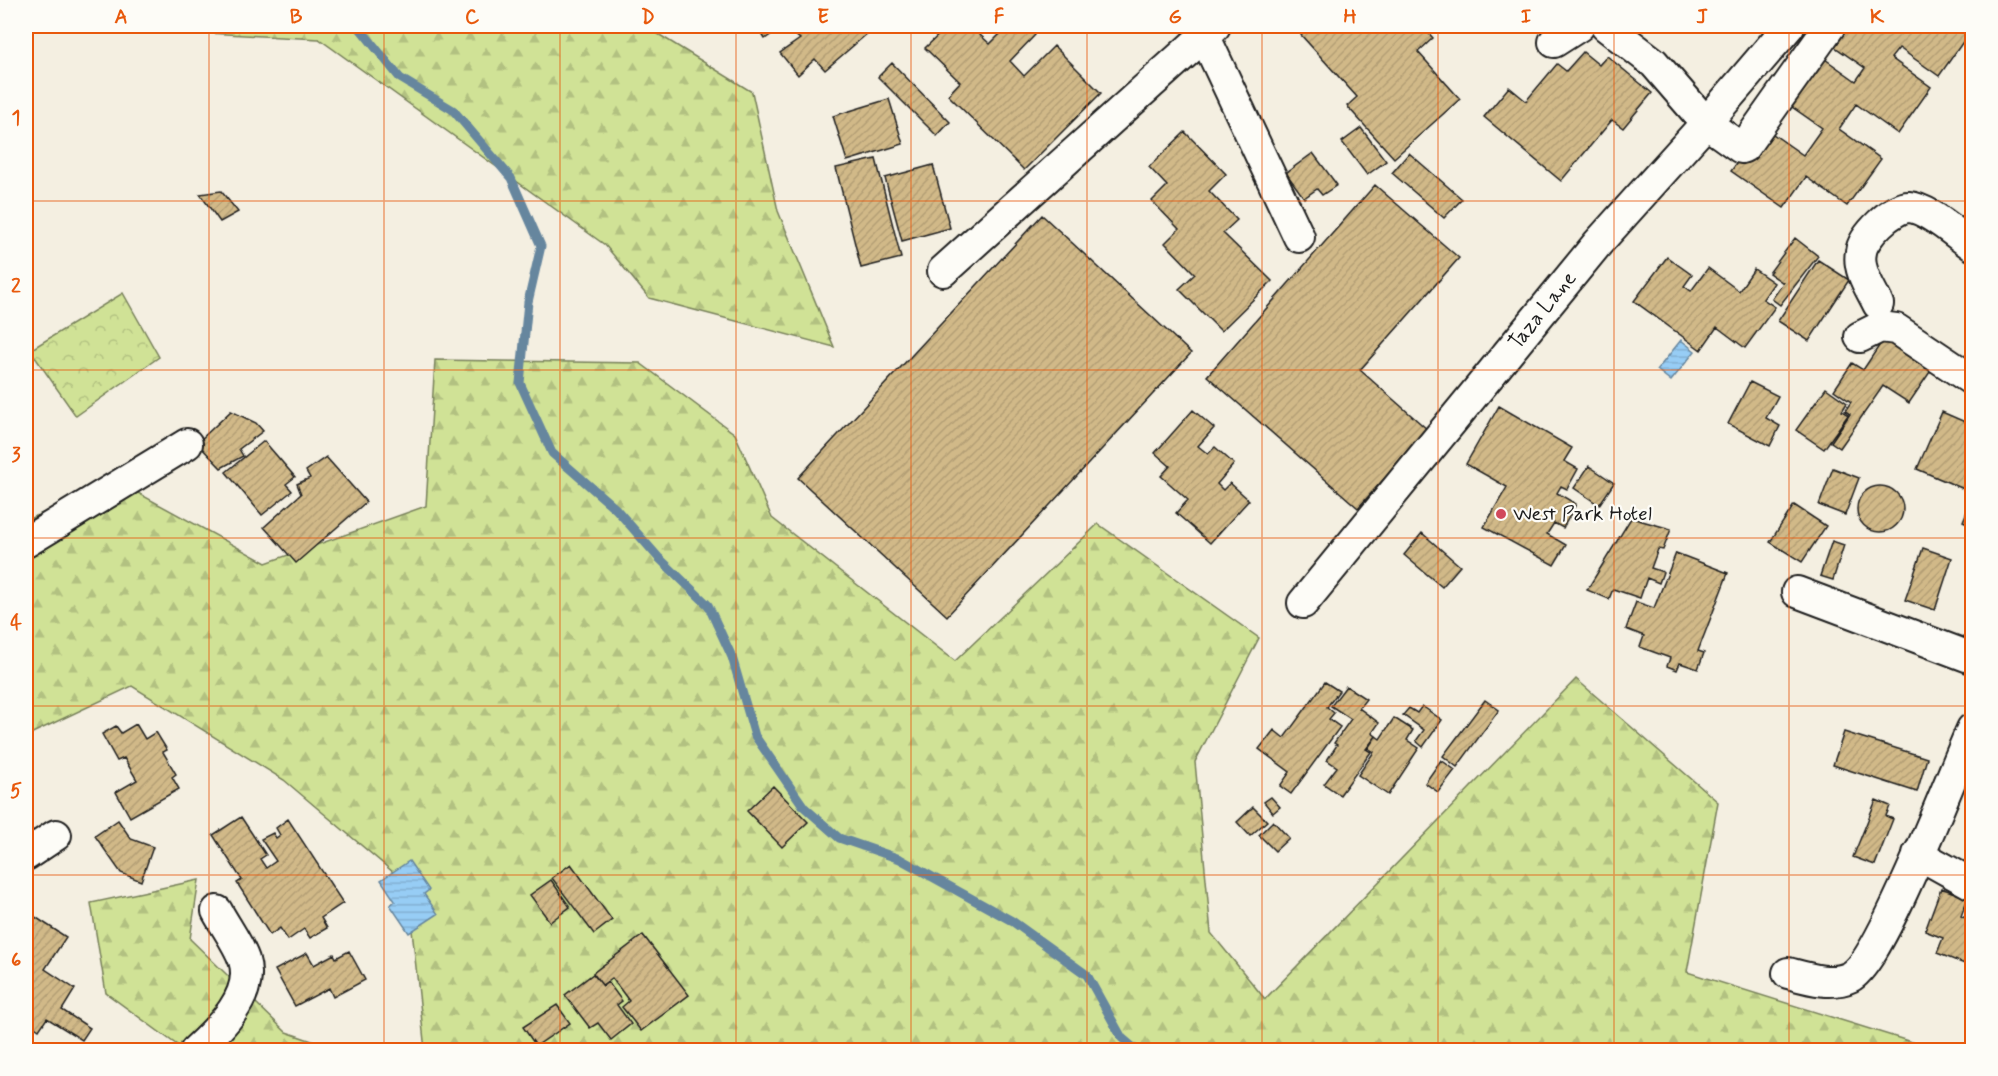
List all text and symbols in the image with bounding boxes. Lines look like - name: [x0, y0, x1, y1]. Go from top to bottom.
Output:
- text: A: [114, 4, 128, 31]
- text: B: [290, 4, 303, 31]
- text: C: [465, 4, 480, 31]
- text: D: [641, 4, 655, 31]
- text: E: [817, 4, 829, 31]
- text: F: [994, 4, 1005, 31]
- text: G: [1168, 4, 1182, 31]
- text: H: [1343, 4, 1357, 31]
- text: I: [1521, 4, 1531, 31]
- text: J: [1696, 4, 1708, 31]
- text: K: [1870, 4, 1885, 31]
- text: 1: [12, 105, 20, 132]
- street label: Taza Lane: [1502, 266, 1583, 356]
- text: 2: [11, 273, 21, 300]
- text: 3: [11, 442, 21, 469]
- place label: West Park Hotel: [1513, 500, 1652, 528]
- marker: West Park Hotel: [1494, 507, 1508, 521]
- text: 4: [10, 610, 22, 637]
- text: 5: [10, 778, 22, 805]
- text: 6: [11, 947, 21, 974]

